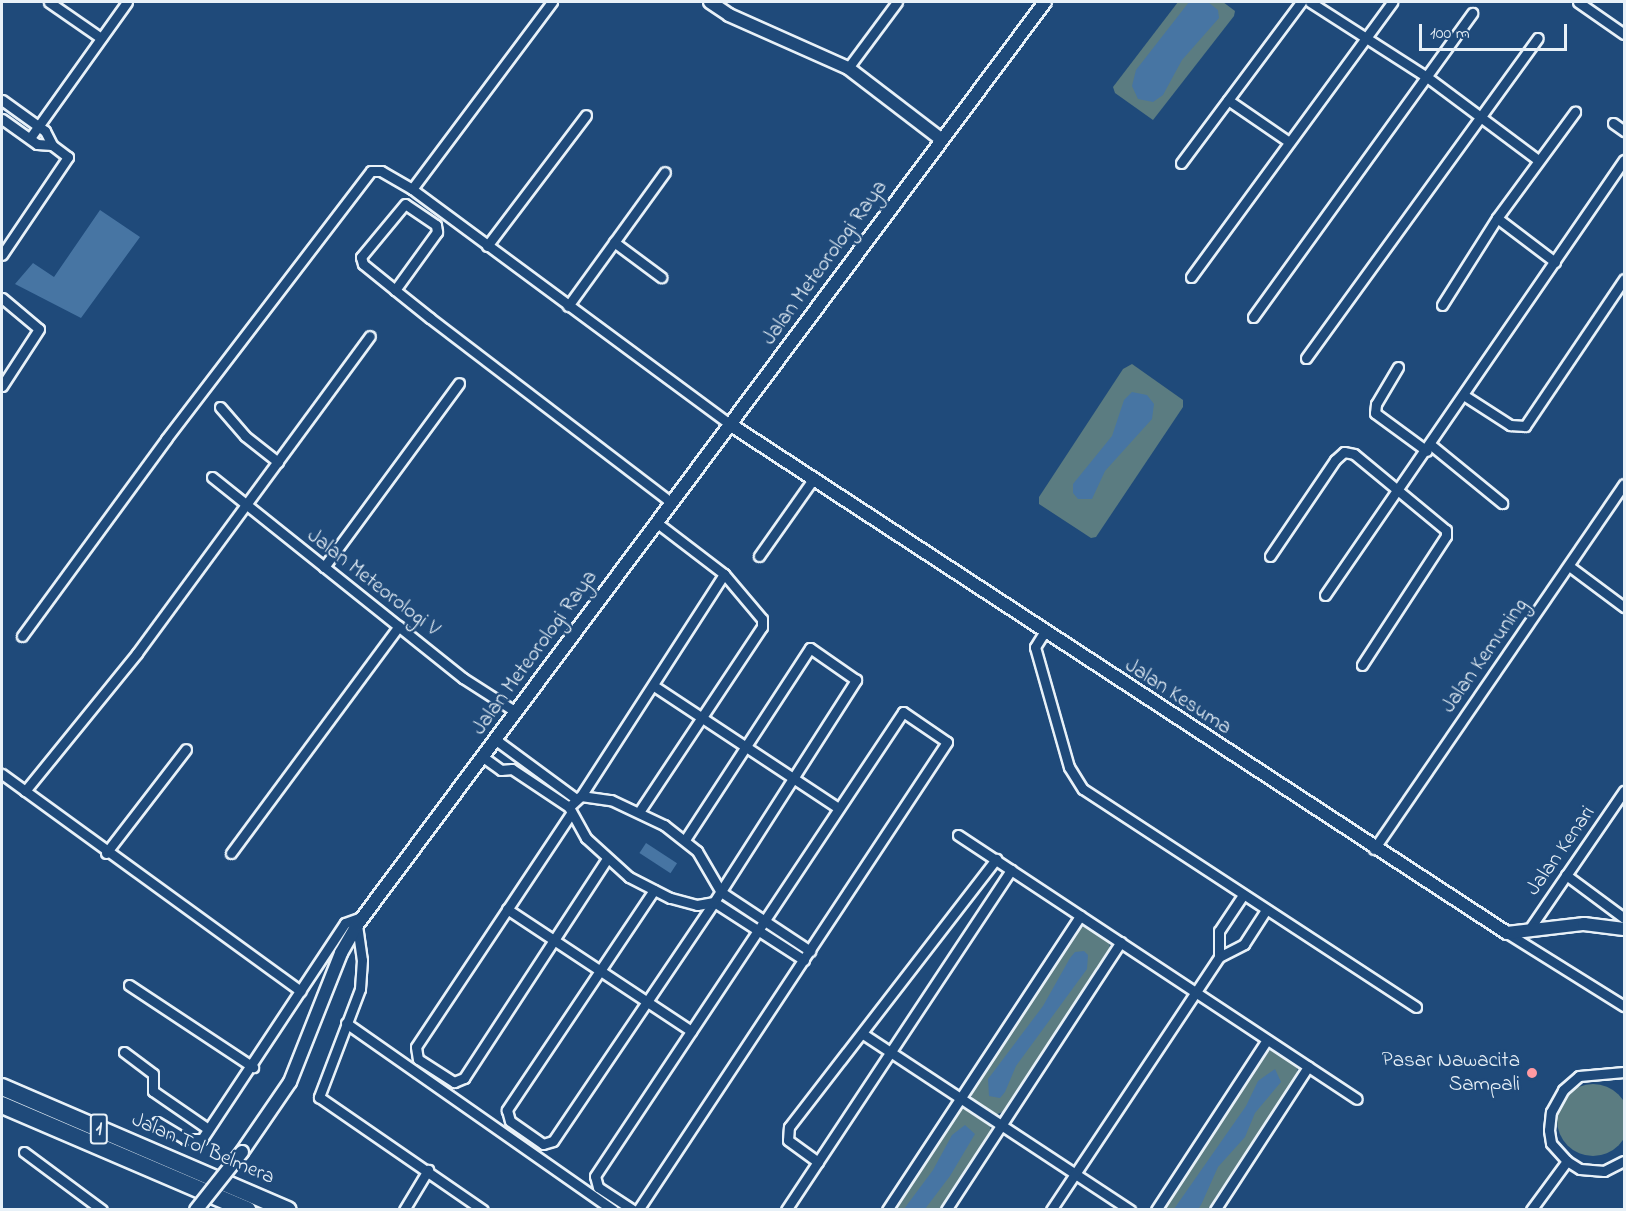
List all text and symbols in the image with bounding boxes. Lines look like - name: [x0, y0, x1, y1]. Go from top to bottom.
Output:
- scale bar: [1422, 12, 1570, 50]
- text: 100 m: [1430, 21, 1470, 47]
- street label: Jalan Meteorologi Raya: [757, 176, 893, 350]
- street label: Jalan Meteorologi V: [302, 523, 444, 643]
- street label: Jalan Meteorologi Raya: [467, 566, 603, 740]
- street label: Jalan Kemuning: [1436, 594, 1534, 718]
- street label: Jalan Kesuma: [1120, 653, 1236, 741]
- street label: Jalan Kenari: [1521, 801, 1601, 901]
- place label: Pasar Nawacita Sampali: [1382, 1048, 1520, 1098]
- marker: Pasar Nawacita Sampali: [1525, 1066, 1539, 1080]
- street label: Jalan Tol Belmera: [128, 1108, 278, 1190]
- road number: 1: [88, 1112, 110, 1146]

